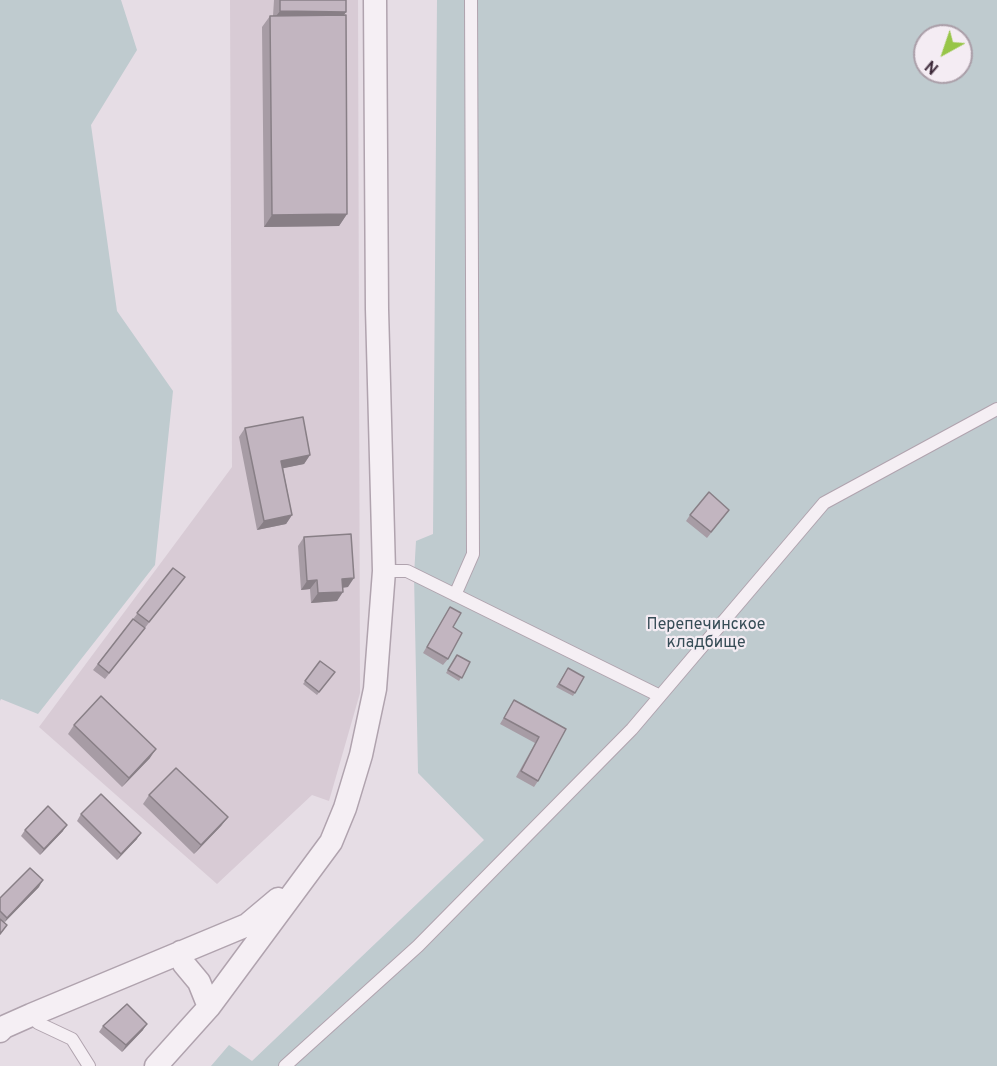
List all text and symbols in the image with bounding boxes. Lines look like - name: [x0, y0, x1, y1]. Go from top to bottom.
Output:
- north arrow: [913, 24, 973, 84]
- text: N: [922, 55, 944, 78]
- park label: Перепечинское кладбище: [647, 616, 765, 654]

